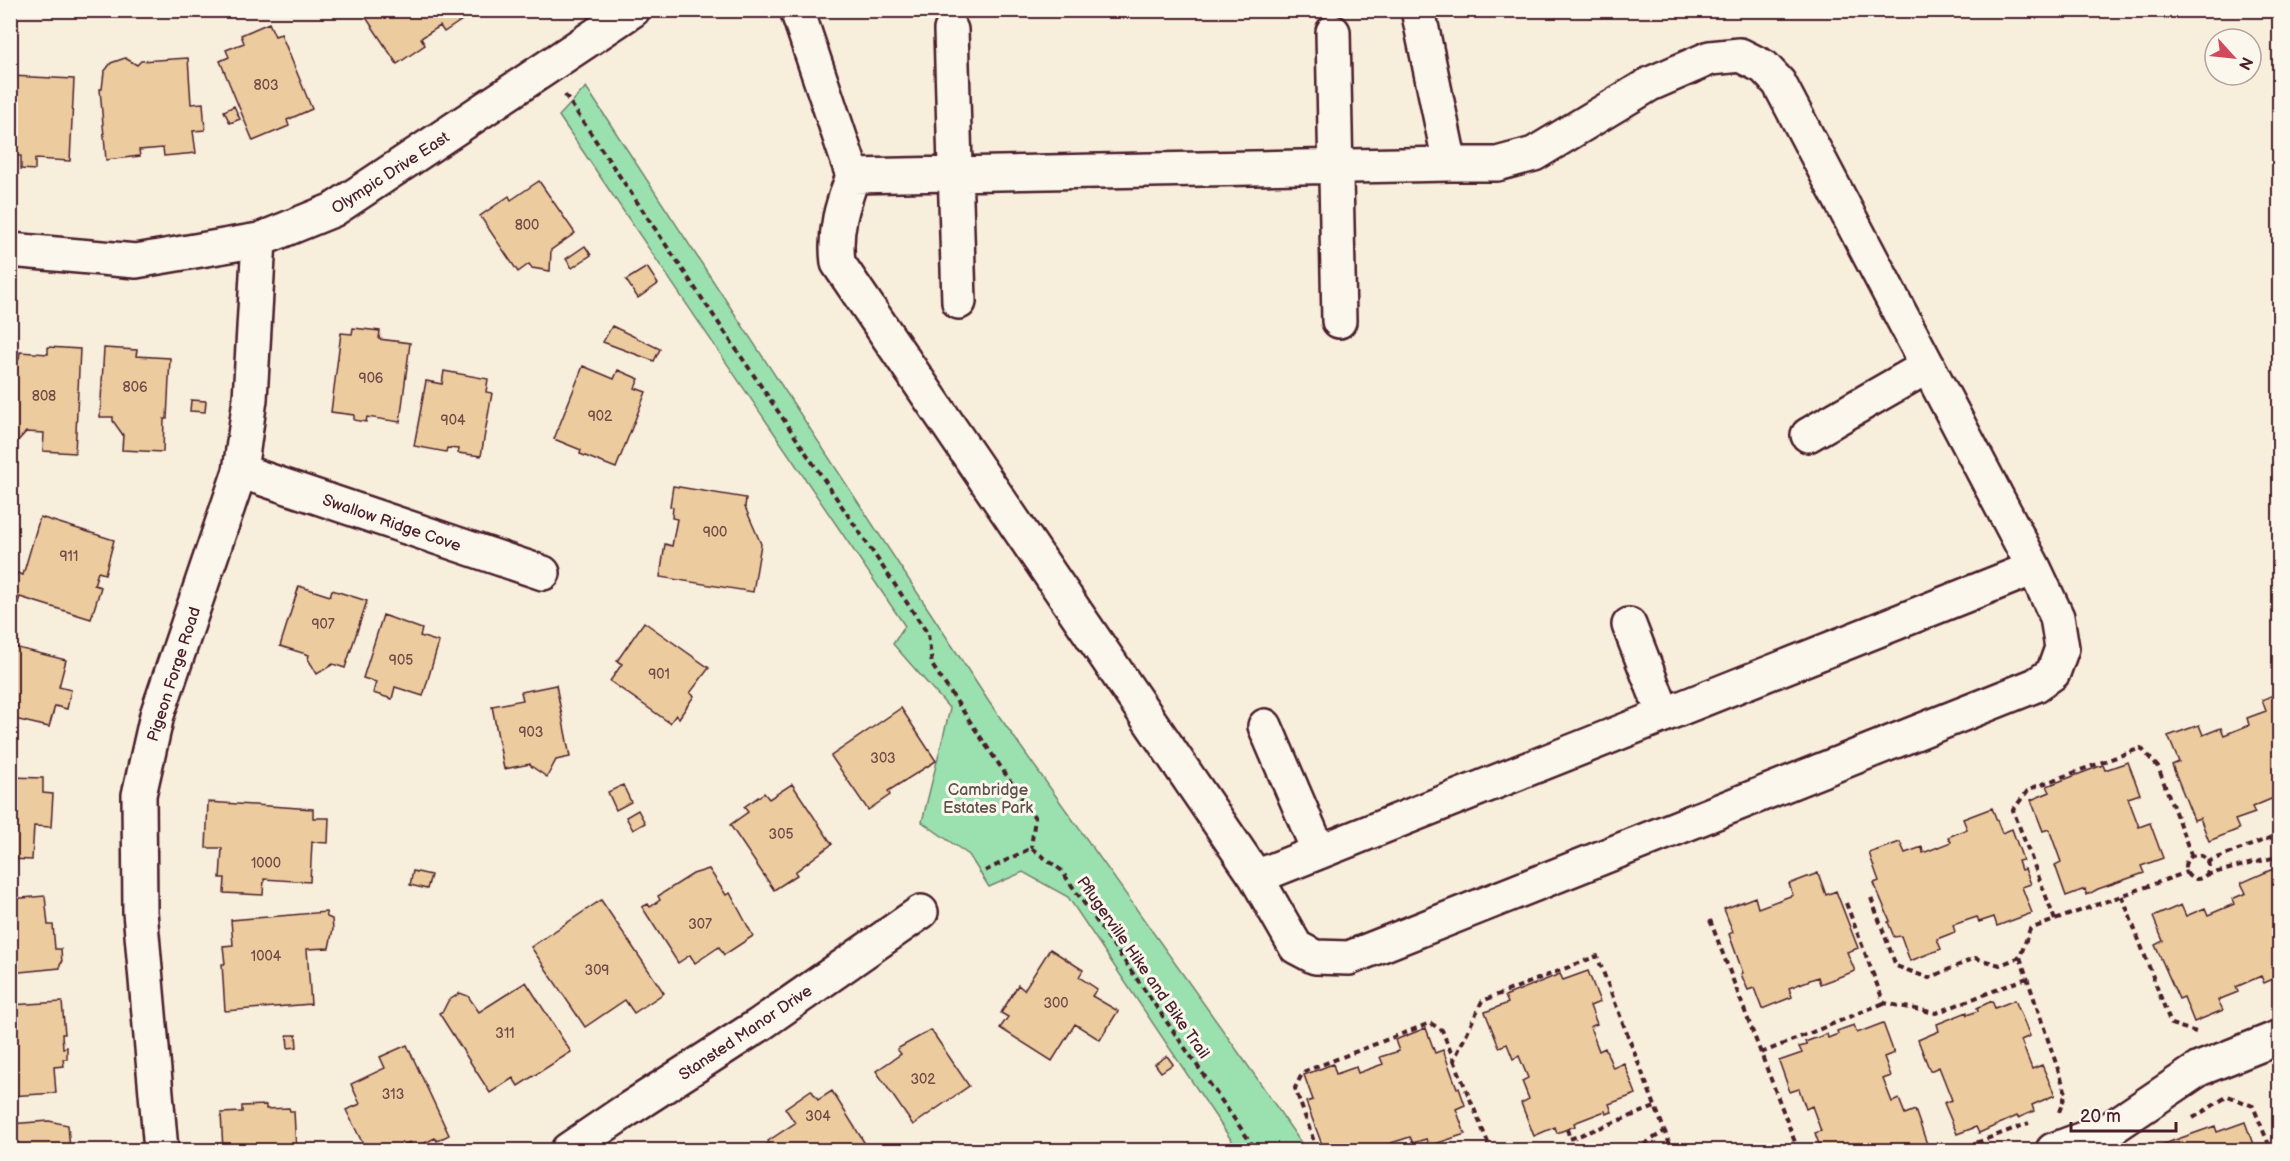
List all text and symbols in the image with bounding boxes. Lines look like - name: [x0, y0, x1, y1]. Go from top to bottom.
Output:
- north arrow: [2203, 27, 2263, 87]
- text: N: [2234, 53, 2256, 73]
- house number: 803: [253, 77, 279, 94]
- street label: Olympic Drive East: [328, 128, 453, 218]
- house number: 800: [515, 217, 539, 234]
- house number: 906: [359, 370, 384, 387]
- house number: 806: [123, 379, 148, 396]
- house number: 808: [32, 388, 56, 405]
- house number: 902: [588, 408, 613, 425]
- house number: 904: [441, 412, 466, 429]
- street label: Swallow Ridge Cove: [320, 491, 464, 556]
- house number: 900: [703, 524, 727, 541]
- house number: 911: [60, 548, 78, 565]
- street label: Pigeon Forge Road: [144, 605, 205, 744]
- house number: 907: [311, 616, 335, 633]
- house number: 905: [389, 652, 413, 669]
- house number: 901: [648, 666, 670, 683]
- house number: 903: [519, 724, 543, 741]
- house number: 303: [870, 750, 896, 767]
- park label: Cambridge Estates Park: [943, 781, 1033, 818]
- house number: 305: [769, 826, 793, 843]
- house number: 1000: [251, 855, 281, 872]
- street label: Pflugerville Hike and Bike Trail: [1072, 873, 1213, 1063]
- house number: 307: [688, 916, 712, 933]
- house number: 1004: [251, 948, 282, 965]
- house number: 309: [585, 962, 609, 979]
- street label: Stansted Manor Drive: [676, 981, 816, 1085]
- house number: 300: [1043, 995, 1069, 1012]
- house number: 311: [495, 1025, 515, 1042]
- house number: 302: [910, 1071, 936, 1088]
- house number: 313: [382, 1086, 404, 1103]
- scale bar: [2071, 1095, 2176, 1133]
- text: 20 m: [2080, 1106, 2121, 1127]
- house number: 304: [805, 1108, 831, 1125]

